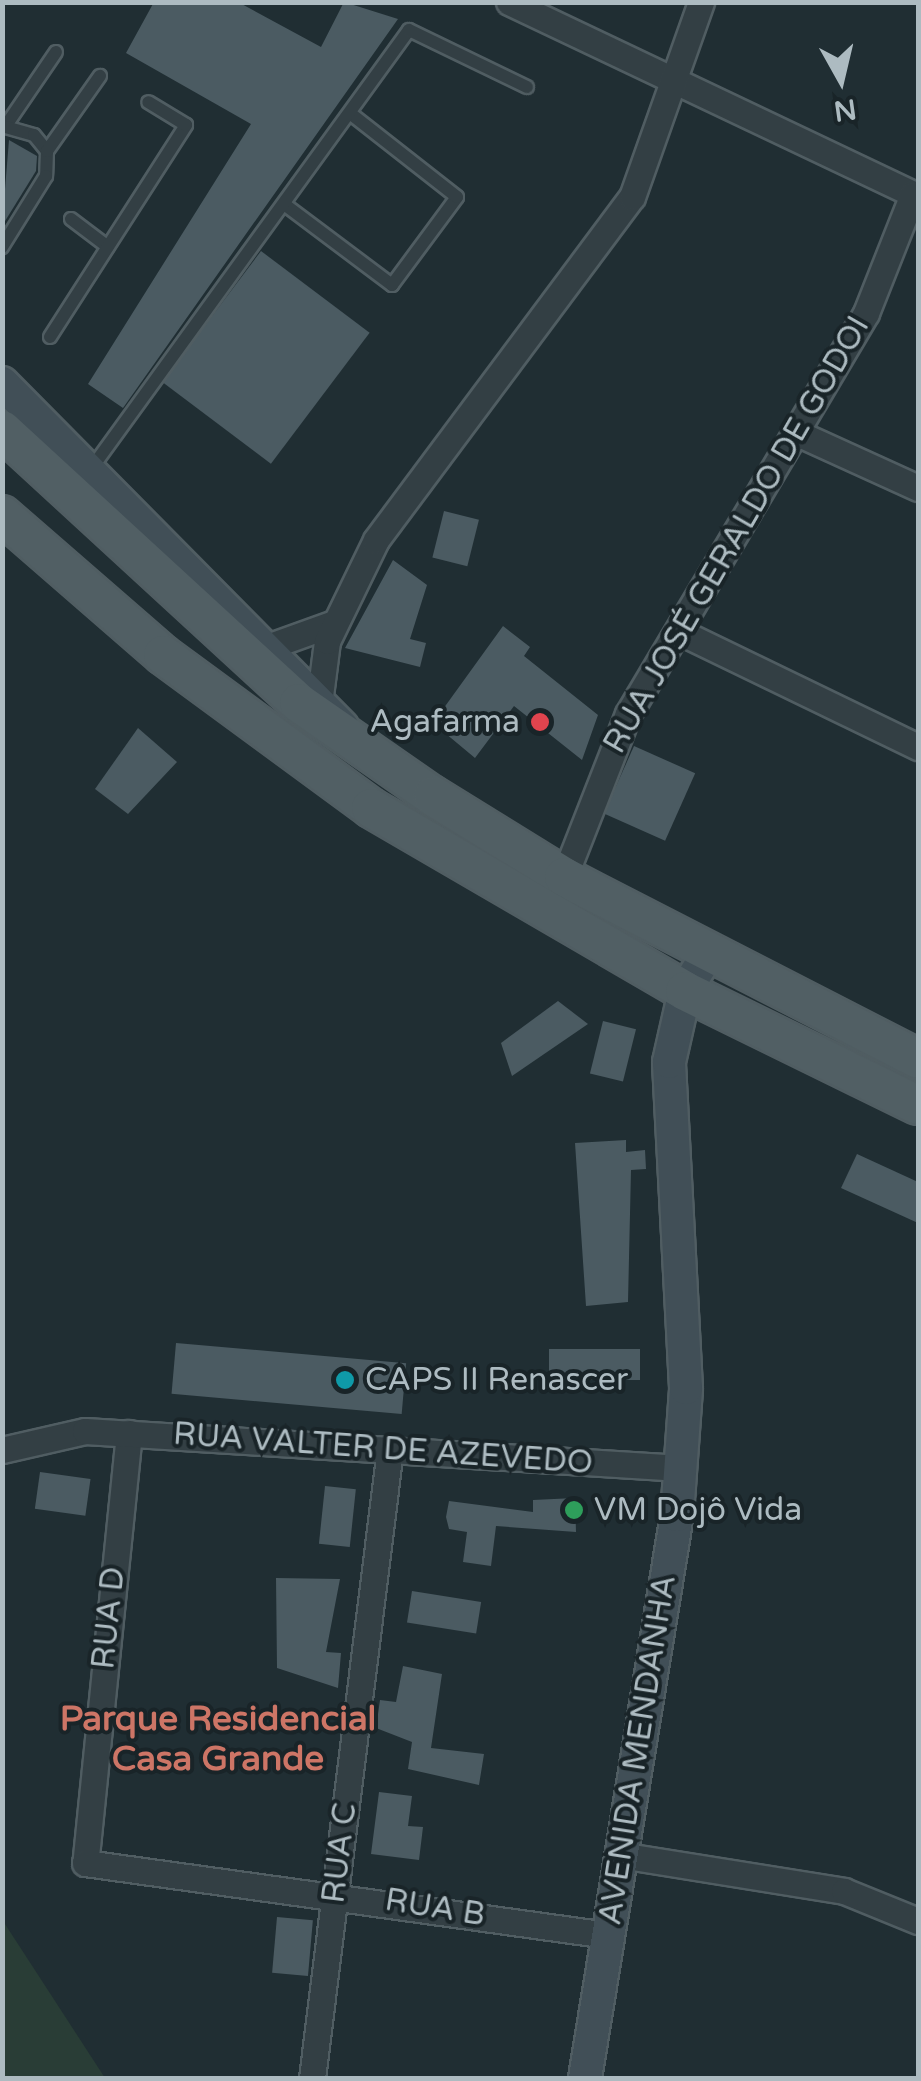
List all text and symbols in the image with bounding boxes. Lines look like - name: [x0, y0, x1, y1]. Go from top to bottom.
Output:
- north arrow: [791, 30, 891, 130]
- text: N: [832, 91, 859, 128]
- street label: RUA JOSÉ GERALDO DE GODOI: [596, 310, 878, 760]
- place label: Agafarma: [369, 703, 520, 741]
- marker: Agafarma: [529, 711, 551, 733]
- place label: CAPS II Renascer: [365, 1361, 628, 1399]
- marker: CAPS II Renascer: [334, 1369, 356, 1391]
- street label: RUA VALTER DE AZEVEDO: [172, 1415, 594, 1483]
- place label: VM Dojô Vida: [594, 1491, 802, 1529]
- marker: VM Dojô Vida: [563, 1499, 585, 1521]
- street label: RUA D: [85, 1565, 133, 1671]
- street label: AVENIDA MENDANHA: [591, 1572, 685, 1928]
- district label: Parque Residencial Casa Grande: [60, 1698, 376, 1780]
- street label: RUA C: [315, 1801, 365, 1905]
- street label: RUA B: [382, 1881, 488, 1935]

